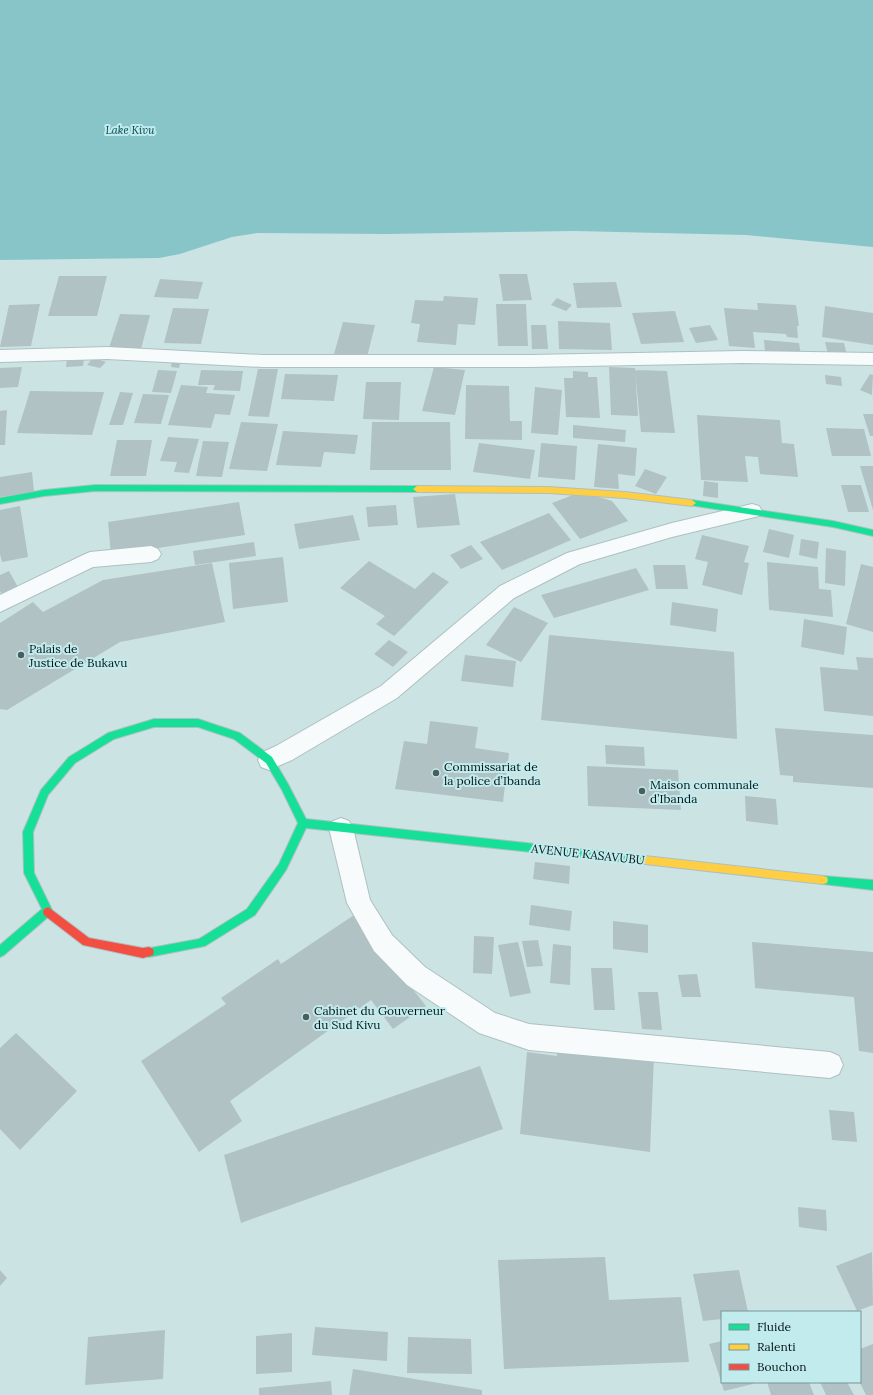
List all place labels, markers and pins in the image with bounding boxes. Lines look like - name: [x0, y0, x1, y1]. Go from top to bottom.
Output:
- place label: Palais de Justice de Bukavu: [28, 641, 127, 670]
- marker: Palais de Justice de Bukavu: [16, 650, 26, 660]
- place label: Commissariat de la police d’Ibanda: [444, 759, 541, 788]
- marker: Commissariat de la police d’Ibanda: [431, 768, 441, 778]
- place label: Maison communale d’Ibanda: [650, 777, 759, 806]
- marker: Maison communale d’Ibanda: [637, 786, 647, 796]
- place label: Cabinet du Gouverneur du Sud Kivu: [314, 1003, 446, 1032]
- marker: Cabinet du Gouverneur du Sud Kivu: [301, 1012, 311, 1022]

